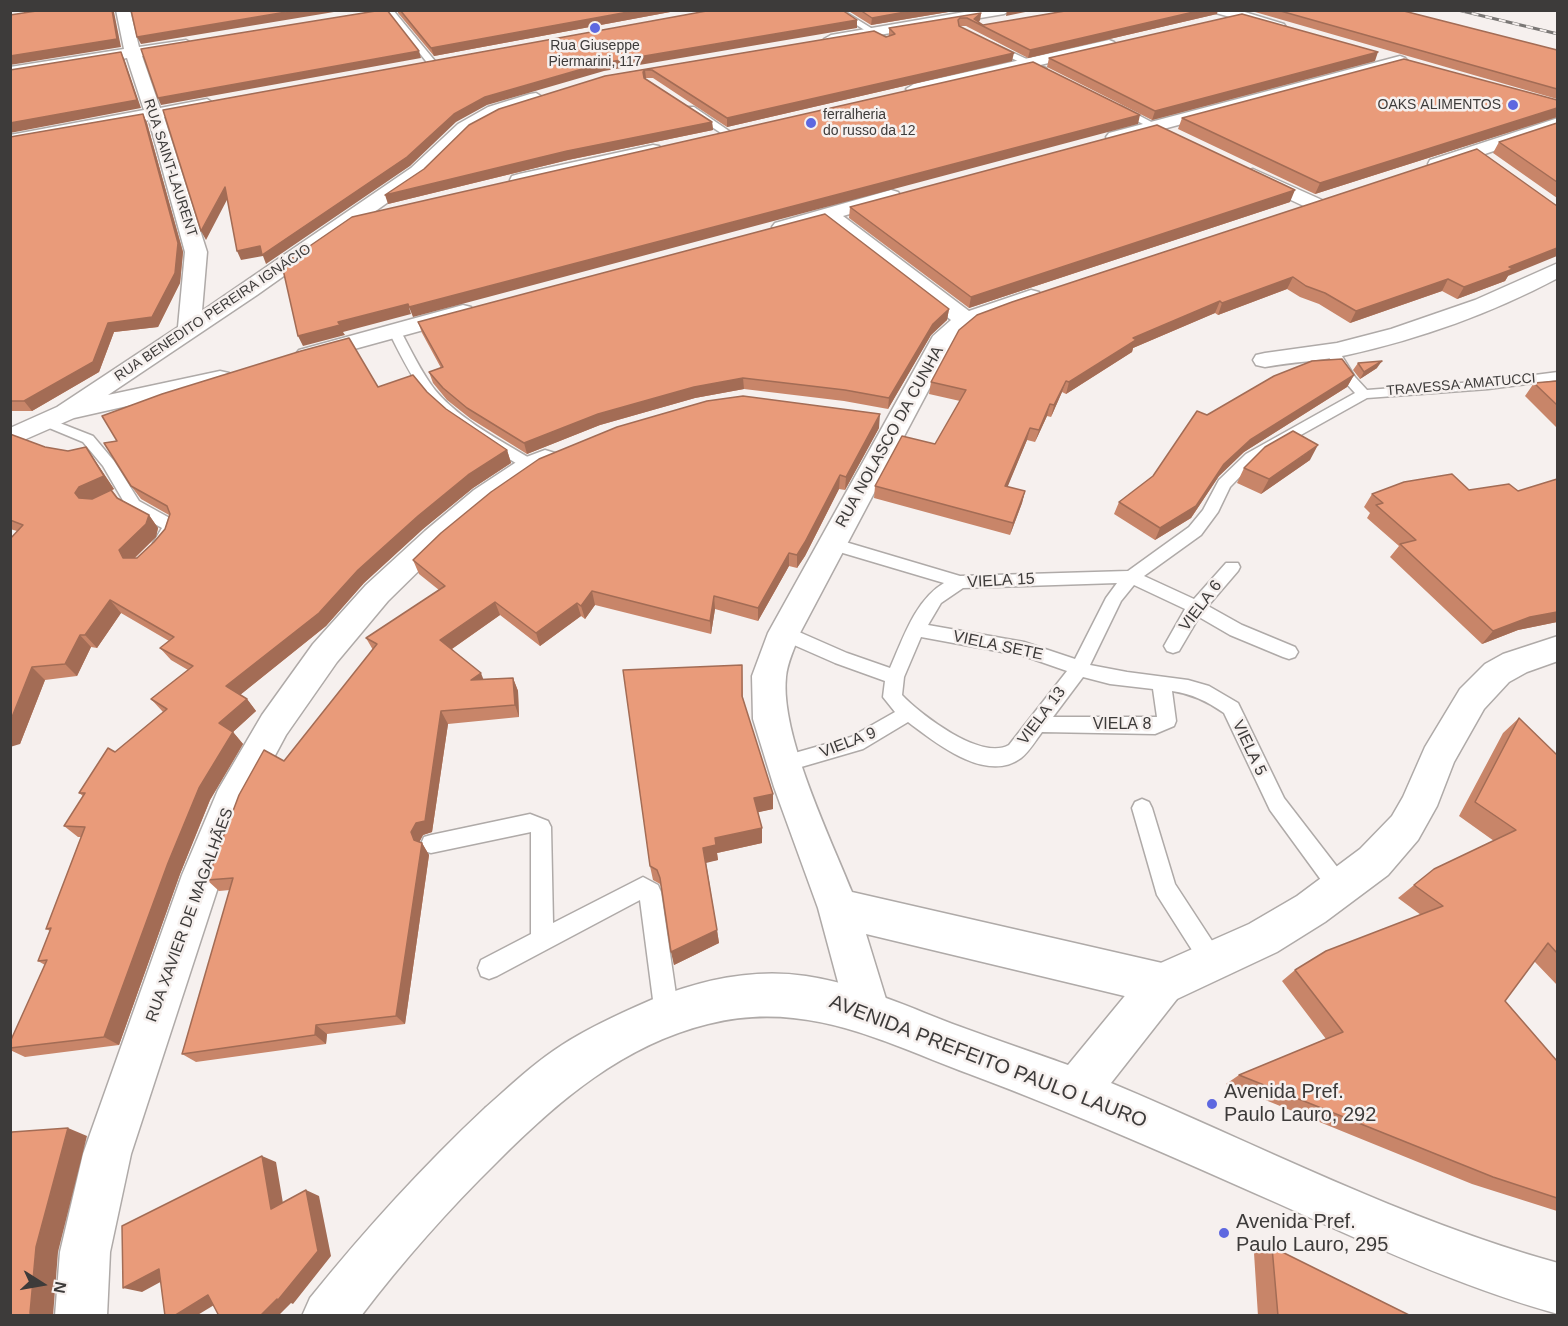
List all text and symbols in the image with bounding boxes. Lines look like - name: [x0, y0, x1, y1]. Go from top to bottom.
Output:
- marker: Rua Giuseppe Piermarini, 117: [588, 21, 602, 35]
- place label: Rua Giuseppe Piermarini, 117: [548, 38, 642, 70]
- street label: RUA SAINT-LAURENT: [140, 97, 200, 239]
- place label: OAKS ALIMENTOS: [1378, 97, 1501, 113]
- marker: OAKS ALIMENTOS: [1506, 98, 1520, 112]
- place label: ferralheria do russo da 12: [823, 107, 916, 140]
- marker: ferralheria do russo da 12: [804, 116, 818, 130]
- street label: RUA BENEDITO PEREIRA IGNÁCIO: [112, 241, 314, 385]
- street label: RUA NOLASCO DA CUNHA: [832, 343, 948, 531]
- street label: TRAVESSA AMATUCCI: [1386, 370, 1536, 400]
- street label: VIELA 15: [967, 570, 1035, 592]
- street label: VIELA 6: [1176, 577, 1226, 635]
- street label: VIELA SETE: [951, 627, 1045, 665]
- street label: VIELA 13: [1014, 683, 1070, 749]
- street label: VIELA 8: [1093, 715, 1151, 735]
- street label: VIELA 5: [1228, 717, 1270, 779]
- street label: VIELA 9: [817, 724, 879, 762]
- street label: RUA XAVIER DE MAGALHÃES: [142, 805, 238, 1025]
- street label: AVENIDA PREFEITO PAULO LAURO: [826, 990, 1150, 1134]
- place label: Avenida Pref. Paulo Lauro, 292: [1224, 1080, 1376, 1127]
- marker: Avenida Pref. Paulo Lauro, 292: [1205, 1097, 1219, 1111]
- place label: Avenida Pref. Paulo Lauro, 295: [1236, 1210, 1388, 1257]
- marker: Avenida Pref. Paulo Lauro, 295: [1217, 1226, 1231, 1240]
- north arrow: [12, 1254, 72, 1314]
- text: N: [51, 1280, 70, 1295]

